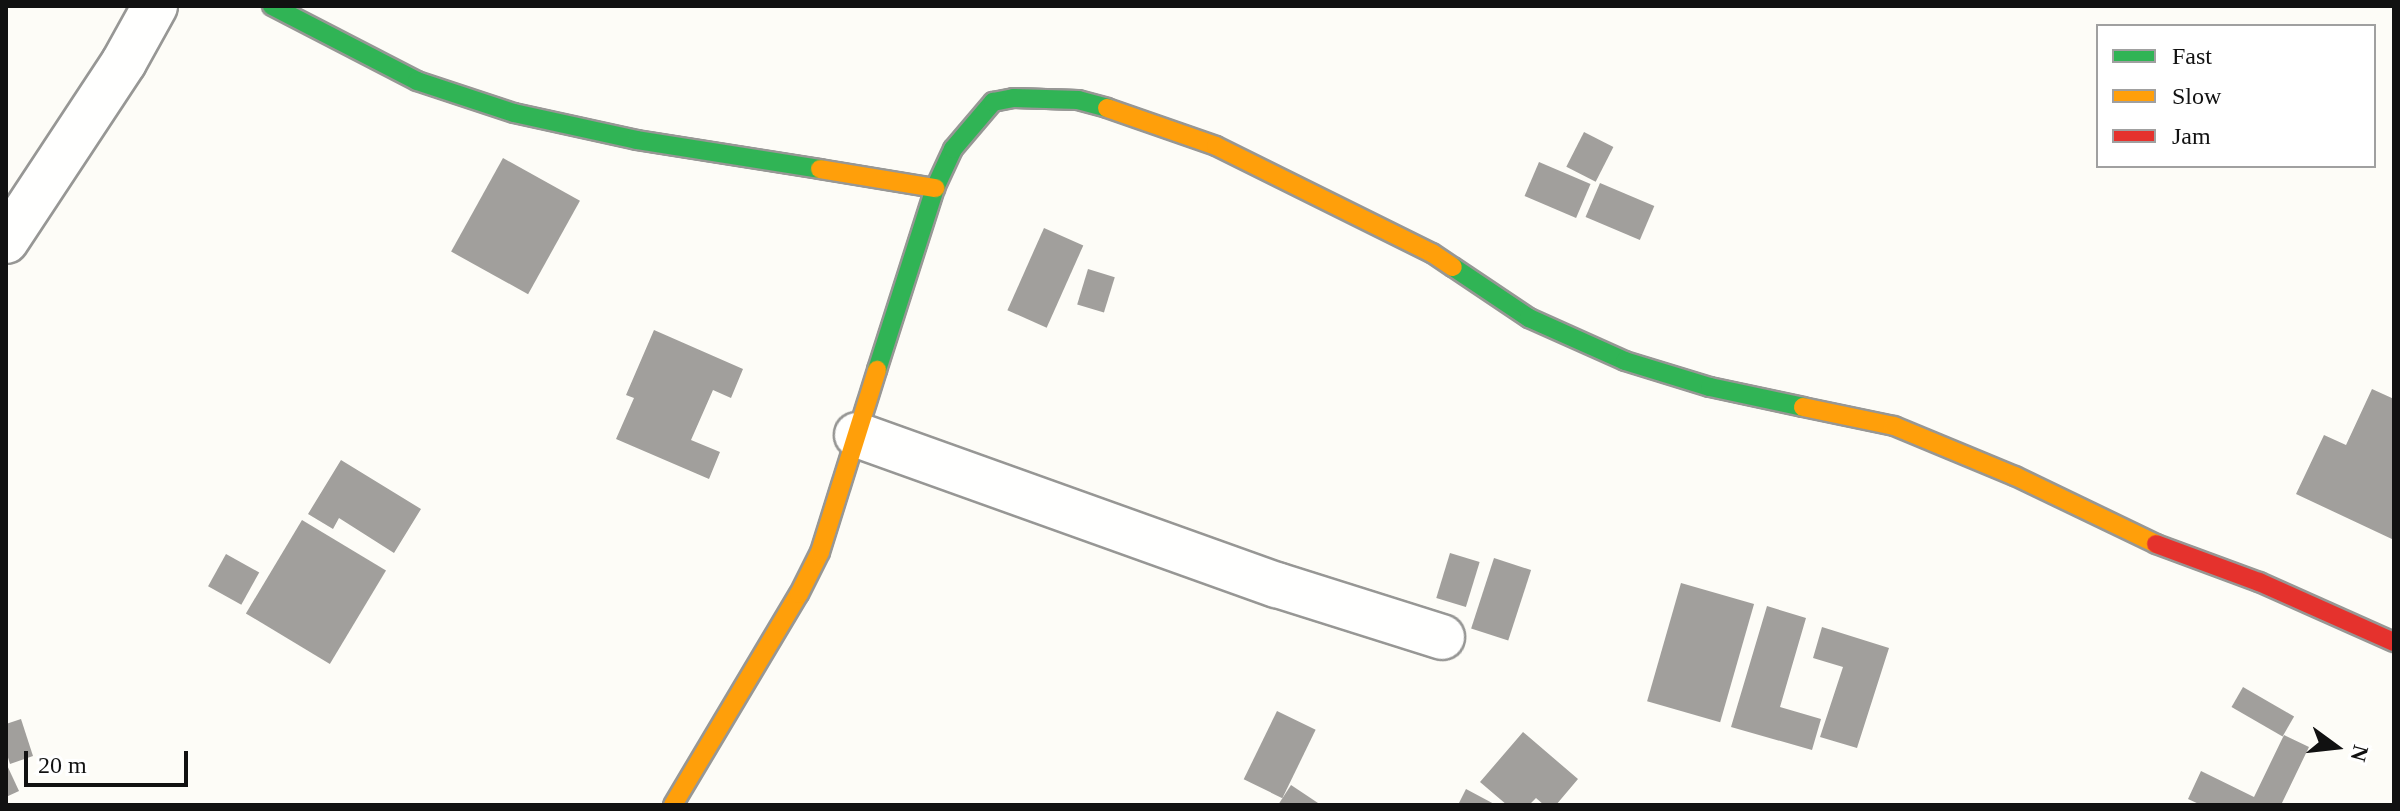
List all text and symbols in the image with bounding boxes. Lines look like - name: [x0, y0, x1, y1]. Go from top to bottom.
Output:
- legend: [2096, 24, 2376, 168]
- text: Fast: [2172, 43, 2212, 69]
- text: Slow: [2172, 83, 2221, 109]
- text: Jam: [2172, 123, 2211, 149]
- north arrow: [2296, 707, 2376, 787]
- scale bar: [28, 735, 192, 785]
- text: N: [2346, 742, 2374, 764]
- text: 20 m: [38, 752, 87, 778]

